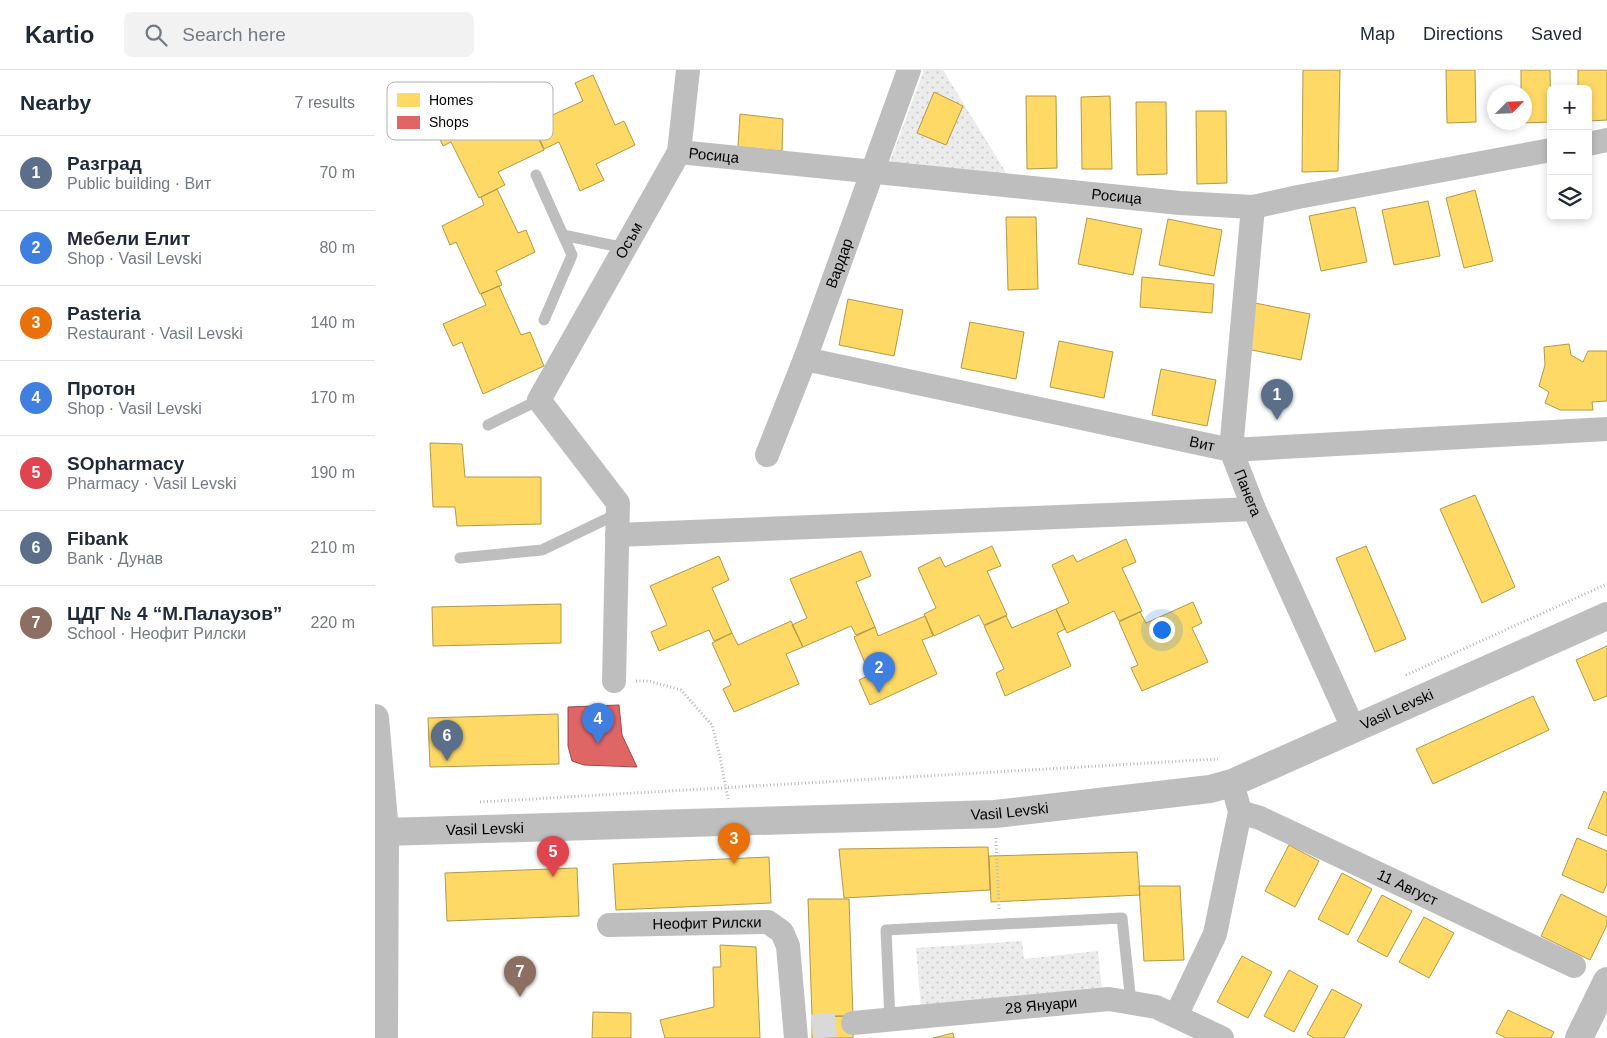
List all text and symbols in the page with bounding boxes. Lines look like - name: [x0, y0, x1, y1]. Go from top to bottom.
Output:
- search box: [124, 12, 474, 57]
- text: Kartio: [25, 21, 94, 48]
- icon: search: [142, 21, 170, 49]
- text: Search here: [182, 24, 286, 45]
- text: Map: [1360, 24, 1395, 44]
- text: Directions: [1423, 24, 1503, 44]
- text: Saved: [1531, 24, 1582, 44]
- legend: [387, 82, 553, 140]
- north arrow: [1487, 85, 1532, 130]
- map controls: [1547, 85, 1592, 220]
- button: +: [1547, 85, 1592, 130]
- text: Nearby: [20, 91, 91, 114]
- text: Homes: [429, 92, 473, 108]
- text: 7 results: [295, 94, 355, 111]
- text: Shops: [429, 114, 469, 130]
- button: −: [1547, 130, 1592, 175]
- street label: Росица: [688, 144, 741, 166]
- text: Разград: [67, 153, 142, 174]
- text: 1: [32, 164, 40, 181]
- text: 70 m: [319, 164, 355, 181]
- text: Public building · Вит: [67, 175, 211, 192]
- button: layers: [1547, 175, 1592, 220]
- street label: Росица: [1091, 185, 1143, 207]
- street label: Осъм: [612, 219, 646, 261]
- text: Мебели Елит: [67, 228, 190, 249]
- street label: Вардар: [822, 236, 856, 290]
- text: 2: [32, 239, 40, 256]
- text: 80 m: [319, 239, 355, 256]
- text: Shop · Vasil Levski: [67, 250, 202, 267]
- text: Pasteria: [67, 303, 141, 324]
- text: 3: [32, 314, 40, 331]
- text: 140 m: [311, 314, 355, 331]
- text: Restaurant · Vasil Levski: [67, 325, 243, 342]
- text: Протон: [67, 378, 136, 399]
- pin: 1: [1261, 379, 1293, 420]
- text: 4: [32, 389, 40, 406]
- text: 170 m: [311, 389, 355, 406]
- text: Shop · Vasil Levski: [67, 400, 202, 417]
- street label: Вит: [1188, 432, 1216, 454]
- text: SOpharmacy: [67, 453, 184, 474]
- text: 5: [32, 464, 40, 481]
- text: 190 m: [311, 464, 355, 481]
- street label: Панега: [1231, 467, 1265, 520]
- text: Pharmacy · Vasil Levski: [67, 475, 237, 492]
- text: Fibank: [67, 528, 128, 549]
- text: 6: [32, 539, 40, 556]
- text: 210 m: [311, 539, 355, 556]
- text: Bank · Дунав: [67, 550, 163, 567]
- text: ЦДГ № 4 “М.Палаузов”: [67, 603, 282, 624]
- text: 7: [32, 614, 40, 631]
- text: 220 m: [311, 614, 355, 631]
- your location: [1149, 617, 1175, 643]
- text: School · Неофит Рилски: [67, 625, 246, 642]
- pin: 2: [863, 652, 895, 693]
- street label: Vasil Levski: [1358, 685, 1436, 733]
- pin: 4: [582, 703, 614, 744]
- pin: 6: [431, 720, 463, 761]
- street label: Vasil Levski: [970, 799, 1049, 823]
- street label: Vasil Levski: [446, 819, 524, 838]
- pin: 3: [718, 823, 750, 864]
- pin: 5: [537, 836, 569, 877]
- street label: 11 Август: [1375, 866, 1441, 909]
- street label: Неофит Рилски: [652, 913, 762, 932]
- pin: 7: [504, 956, 536, 997]
- street label: 28 Януари: [1004, 993, 1078, 1017]

